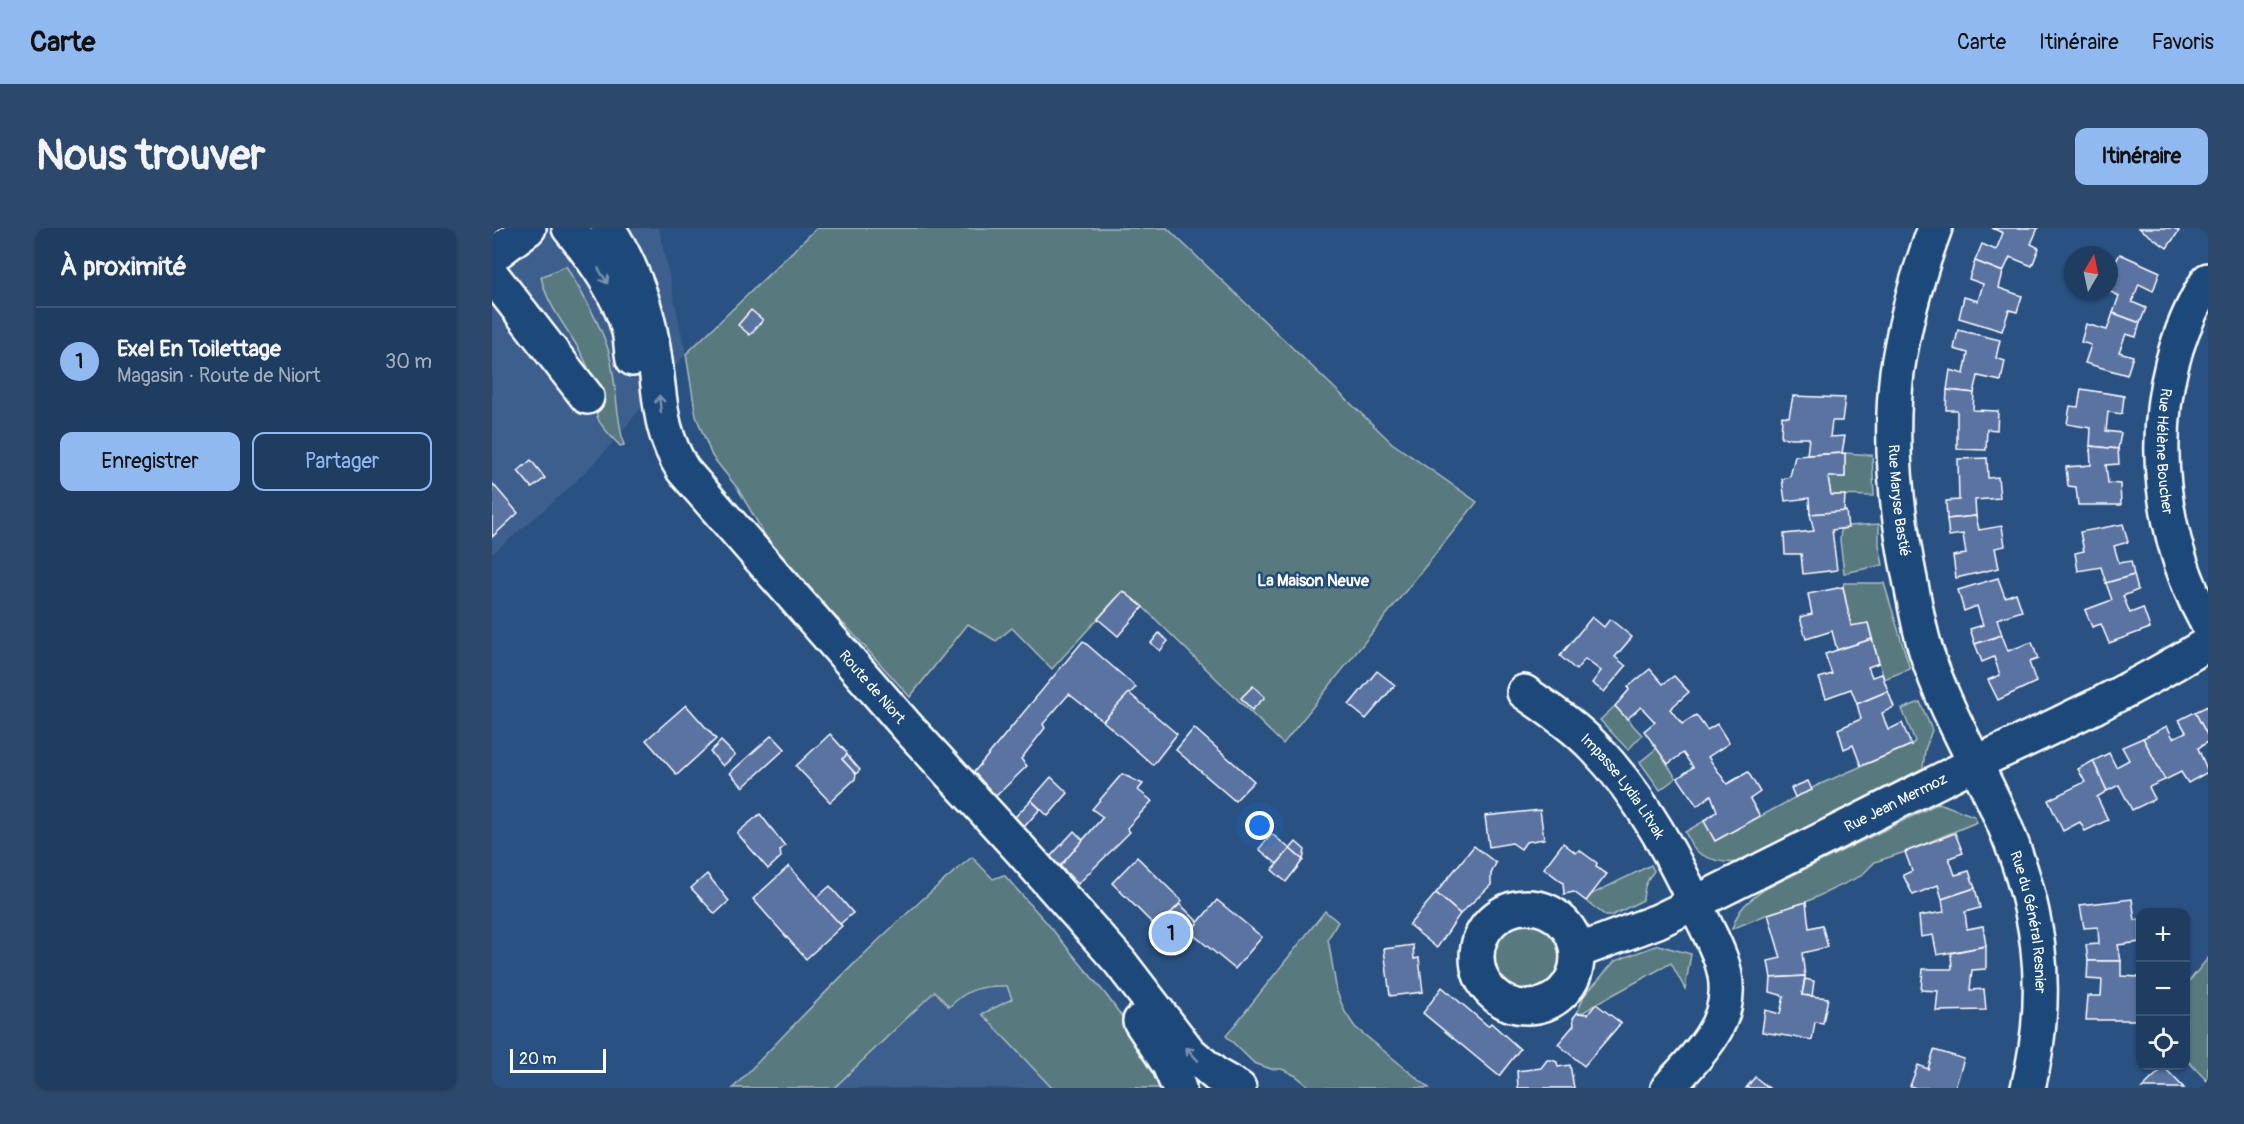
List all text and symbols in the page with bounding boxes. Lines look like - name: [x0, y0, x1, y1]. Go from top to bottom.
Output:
- text: Carte: [30, 25, 95, 60]
- text: Carte: [1957, 29, 2006, 56]
- text: Itinéraire: [2039, 29, 2119, 56]
- text: Favoris: [2152, 29, 2214, 56]
- button: Itinéraire: [2075, 128, 2208, 185]
- text: Nous trouver: [36, 130, 265, 182]
- north arrow: [2064, 246, 2118, 300]
- text: À proximité: [60, 251, 187, 283]
- one-way arrow: [597, 267, 609, 284]
- text: Exel En Toilettage: [117, 335, 281, 363]
- text: 1: [76, 349, 83, 374]
- text: 30 m: [385, 349, 432, 374]
- text: Magasin · Route de Niort: [117, 363, 321, 388]
- street label: Rue Hélène Boucher: [2152, 387, 2178, 517]
- one-way arrow: [654, 394, 665, 414]
- button: Enregistrer: [60, 432, 240, 491]
- button: Partager: [252, 432, 432, 491]
- street label: Rue Maryse Bastié: [1884, 444, 1915, 558]
- district label: La Maison Neuve: [1257, 571, 1370, 591]
- street label: Route de Niort: [835, 646, 910, 728]
- street label: Impasse Lydia Litvak: [1577, 729, 1669, 843]
- street label: Rue Jean Mermoz: [1841, 769, 1950, 836]
- your location: [1245, 811, 1274, 840]
- street label: Rue du Général Resnier: [2006, 848, 2050, 994]
- map controls: [2136, 908, 2190, 1070]
- button: +: [2136, 908, 2190, 962]
- pin: 1: [1152, 910, 1190, 956]
- button: −: [2136, 962, 2190, 1016]
- button: locate: [2136, 1016, 2190, 1070]
- scale bar: [510, 1046, 606, 1074]
- one-way arrow: [1185, 1047, 1199, 1062]
- text: 20 m: [519, 1049, 557, 1069]

